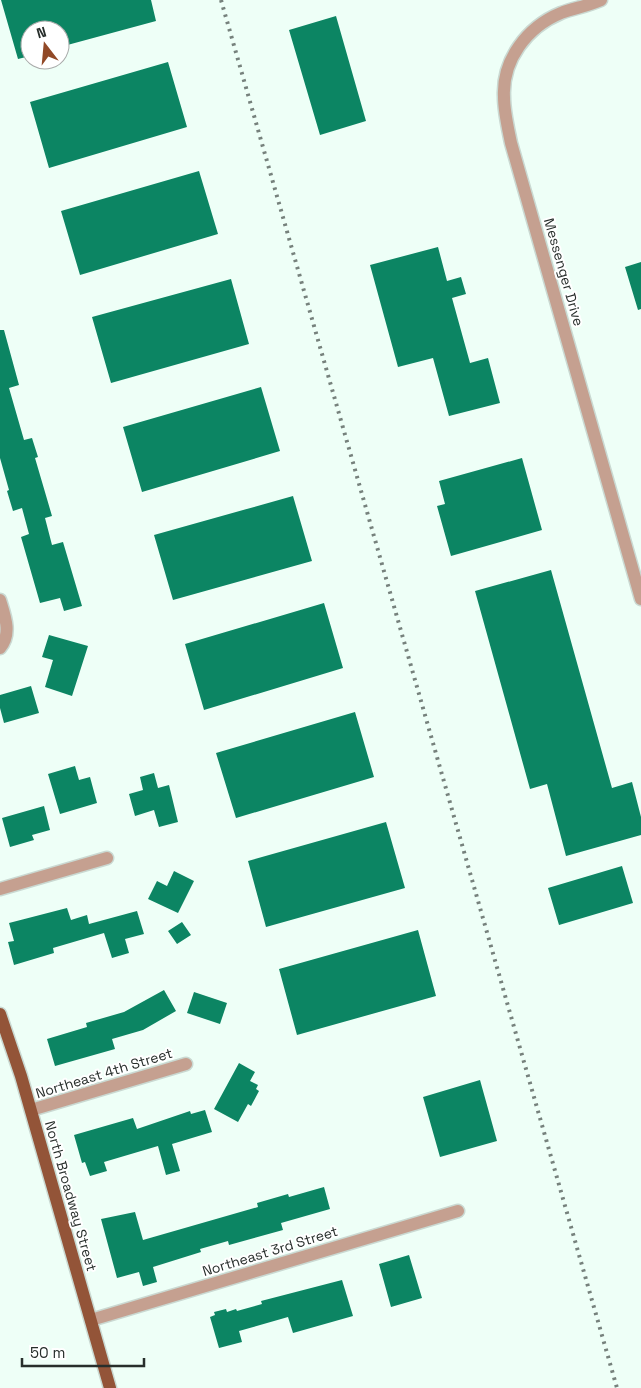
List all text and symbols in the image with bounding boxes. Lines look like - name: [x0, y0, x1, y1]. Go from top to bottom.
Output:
- north arrow: [20, 20, 70, 70]
- text: N: [34, 23, 48, 42]
- street label: Messenger Drive: [540, 216, 588, 328]
- street label: Northeast 4th Street: [34, 1044, 174, 1102]
- street label: North Broadway Street: [41, 1119, 101, 1273]
- street label: Northeast 3rd Street: [200, 1222, 340, 1280]
- scale bar: [22, 1336, 145, 1368]
- text: 50 m: [30, 1343, 65, 1362]

